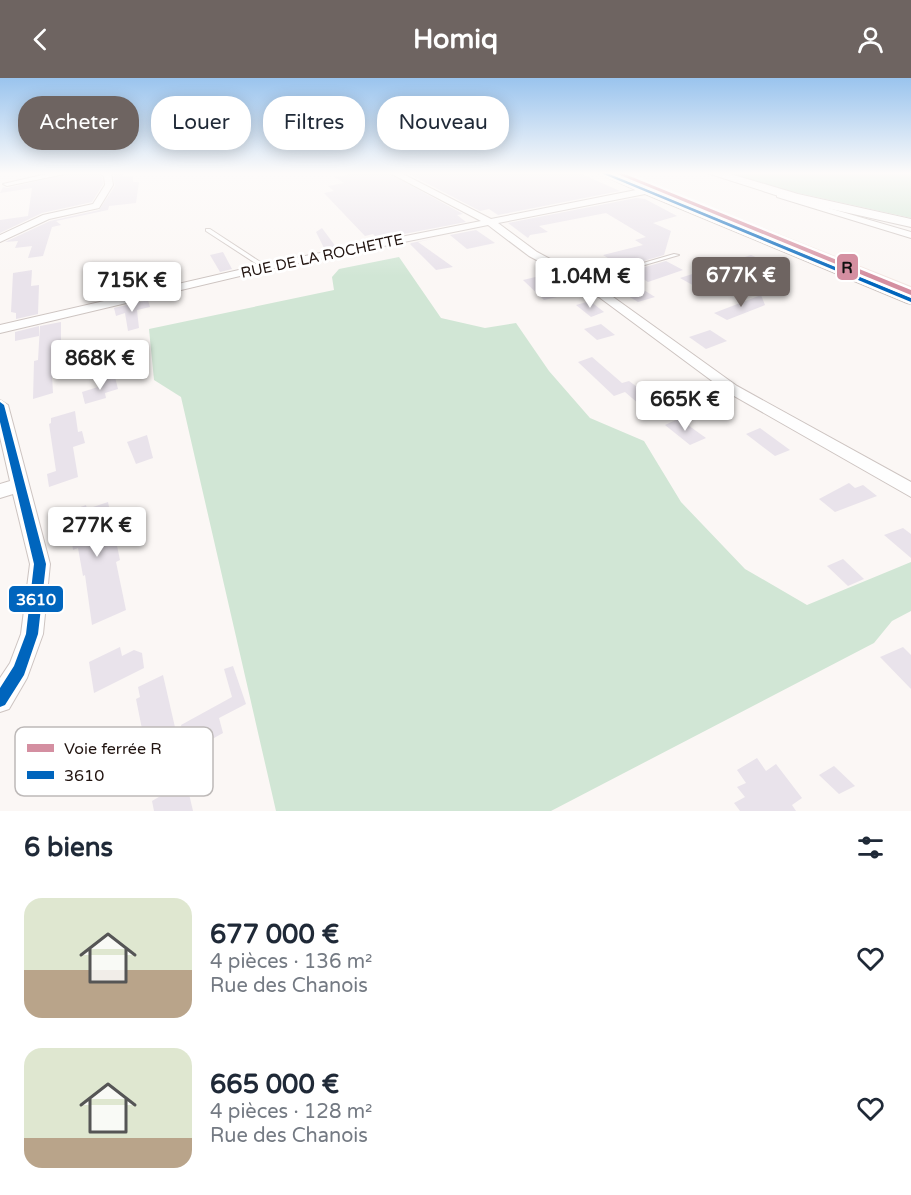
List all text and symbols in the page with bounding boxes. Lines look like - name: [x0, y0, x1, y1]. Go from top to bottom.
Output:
- icon: back: [24, 23, 57, 56]
- text: Homiq: [413, 23, 498, 56]
- icon: person: [854, 23, 887, 56]
- chip: Acheter: [18, 96, 139, 150]
- chip: Louer: [151, 96, 251, 150]
- chip: Filtres: [263, 96, 365, 150]
- chip: Nouveau: [377, 96, 509, 150]
- street label: RUE DE LA ROCHETTE: [239, 230, 405, 282]
- line badge: R: [836, 253, 859, 281]
- pin: 677K €: [692, 257, 790, 308]
- pin: 1.04M €: [535, 258, 645, 309]
- text: R: [841, 258, 853, 278]
- pin: 715K €: [83, 262, 181, 313]
- text: 677K €: [706, 264, 776, 288]
- text: 1.04M €: [549, 265, 631, 289]
- text: 715K €: [97, 269, 167, 293]
- pin: 868K €: [51, 340, 149, 391]
- text: 868K €: [65, 347, 135, 371]
- pin: 665K €: [636, 381, 734, 432]
- text: 665K €: [650, 388, 720, 412]
- pin: 277K €: [48, 507, 146, 558]
- text: 277K €: [62, 514, 132, 538]
- line badge: 3610: [8, 585, 64, 613]
- text: 3610: [16, 590, 56, 610]
- legend: [15, 727, 213, 796]
- text: Voie ferrée R: [64, 739, 162, 759]
- text: 3610: [64, 766, 104, 786]
- icon: filters: [854, 831, 887, 864]
- text: 6 biens: [24, 832, 113, 863]
- text: 677 000 €: [210, 919, 339, 950]
- icon: home: [72, 922, 144, 994]
- icon: heart: [854, 942, 887, 975]
- text: 4 pièces · 136 m²: [210, 950, 372, 974]
- text: Rue des Chanois: [210, 974, 368, 998]
- text: 665 000 €: [210, 1069, 339, 1100]
- icon: home: [72, 1072, 144, 1144]
- icon: heart: [854, 1092, 887, 1125]
- text: 4 pièces · 128 m²: [210, 1100, 372, 1124]
- text: Rue des Chanois: [210, 1124, 368, 1148]

